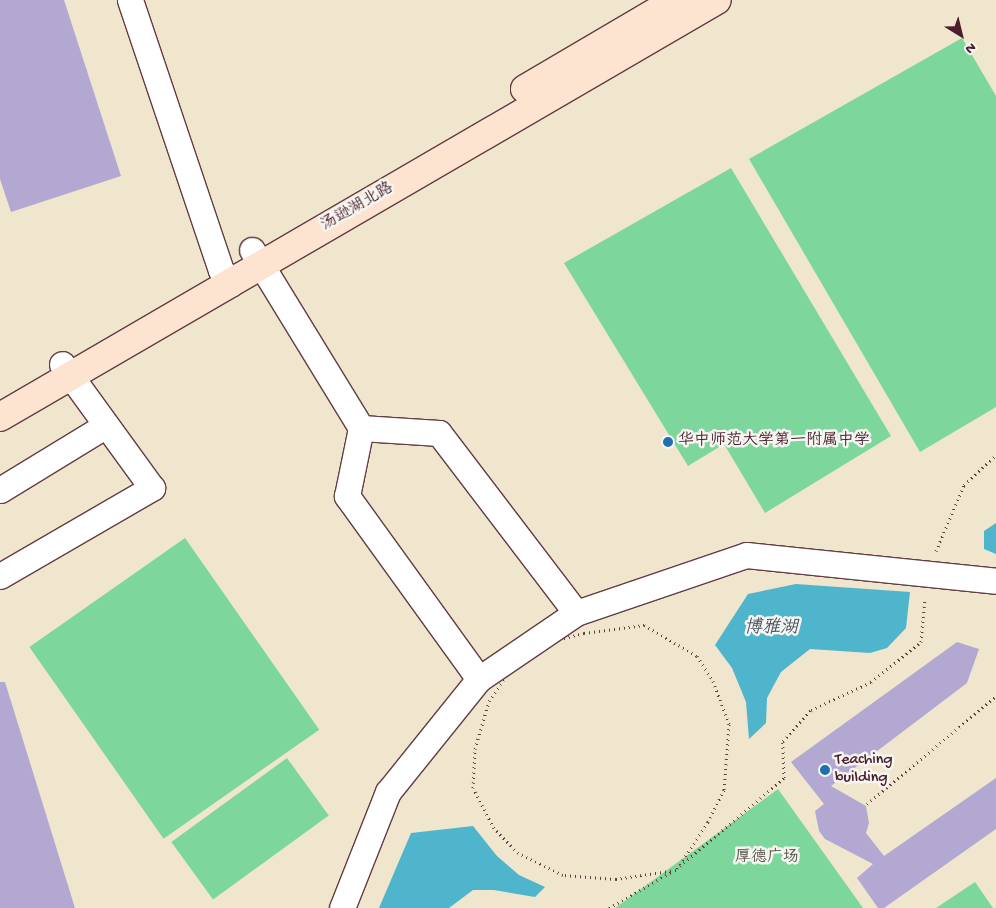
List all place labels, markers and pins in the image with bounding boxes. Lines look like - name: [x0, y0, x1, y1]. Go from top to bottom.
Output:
- place label: 华中师范大学第一附属中学: [678, 432, 870, 452]
- marker: 华中师范大学第一附属中学: [662, 436, 674, 448]
- place label: Teaching building: [835, 751, 892, 789]
- marker: Teaching building: [819, 764, 831, 776]

